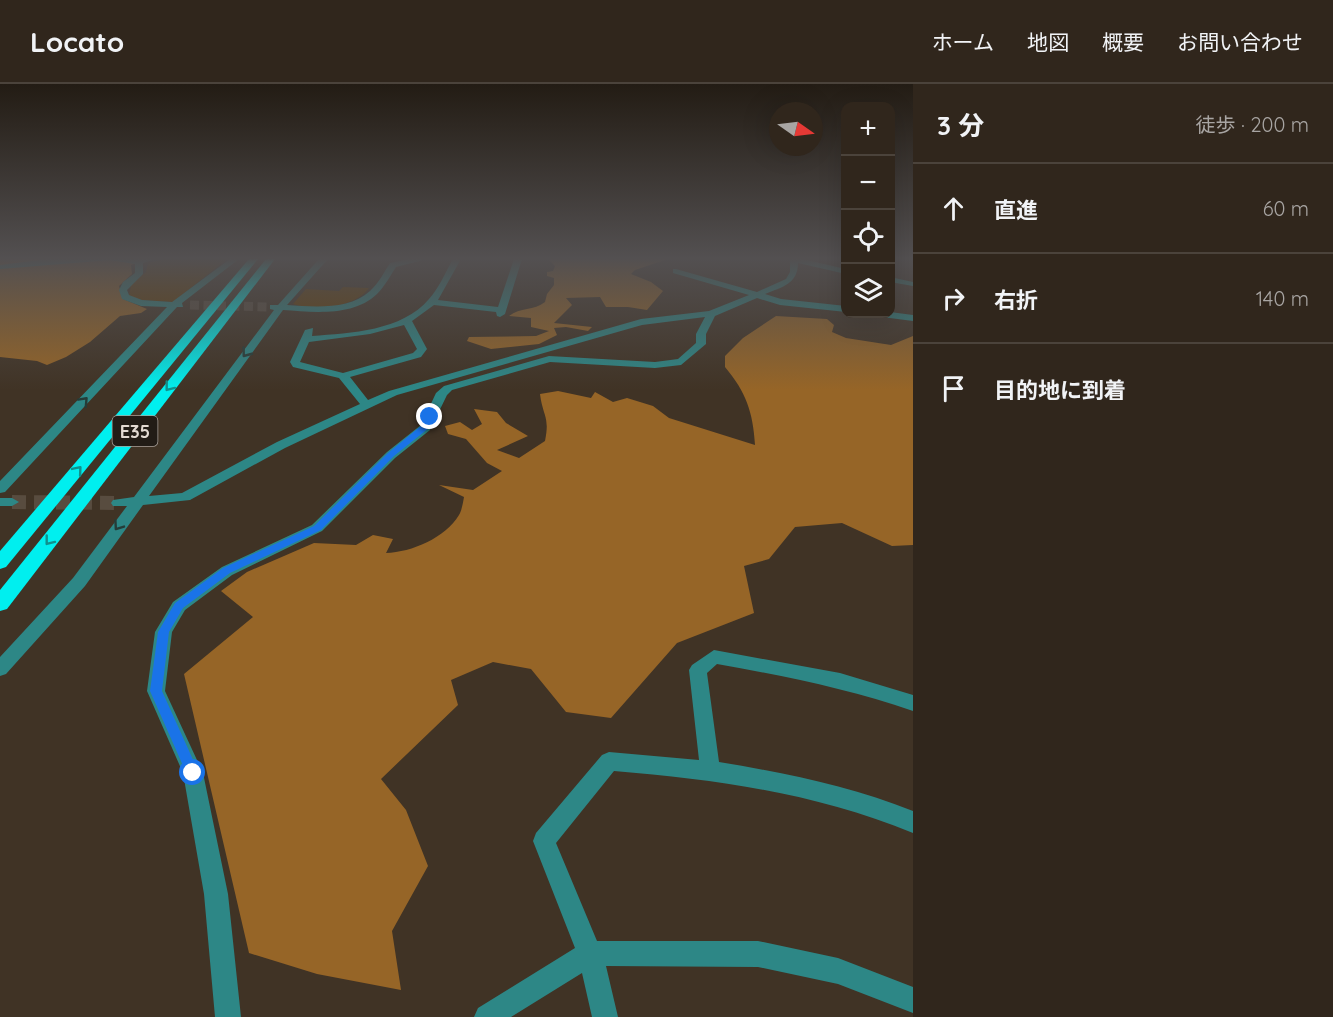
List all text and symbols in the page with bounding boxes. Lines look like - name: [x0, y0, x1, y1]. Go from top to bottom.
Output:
- text: Locato: [30, 24, 124, 59]
- text: ホーム: [932, 29, 994, 55]
- text: 地図: [1027, 29, 1069, 55]
- text: 概要: [1102, 29, 1144, 55]
- text: お問い合わせ: [1177, 29, 1303, 55]
- north arrow: [769, 102, 823, 156]
- map controls: [841, 102, 895, 318]
- button: +: [841, 102, 895, 156]
- text: 3 分: [937, 109, 984, 142]
- text: 徒歩 · 200 m: [1196, 112, 1309, 137]
- button: −: [841, 156, 895, 210]
- icon: ahead: [937, 192, 970, 225]
- text: 直進: [994, 196, 1038, 224]
- text: 60 m: [1263, 196, 1309, 221]
- button: locate: [841, 210, 895, 264]
- button: layers: [841, 264, 895, 318]
- icon: right: [937, 282, 970, 315]
- text: 右折: [994, 286, 1038, 314]
- text: 140 m: [1256, 286, 1309, 311]
- one-way arrow: [243, 346, 254, 357]
- icon: arrive: [937, 372, 970, 405]
- text: 目的地に到着: [994, 376, 1126, 404]
- one-way arrow: [165, 381, 176, 392]
- one-way arrow: [76, 398, 87, 409]
- route end: [416, 403, 442, 429]
- road number: E35: [112, 416, 158, 446]
- one-way arrow: [71, 466, 82, 477]
- one-way arrow: [114, 520, 125, 531]
- one-way arrow: [46, 535, 57, 546]
- route start: [179, 759, 205, 785]

